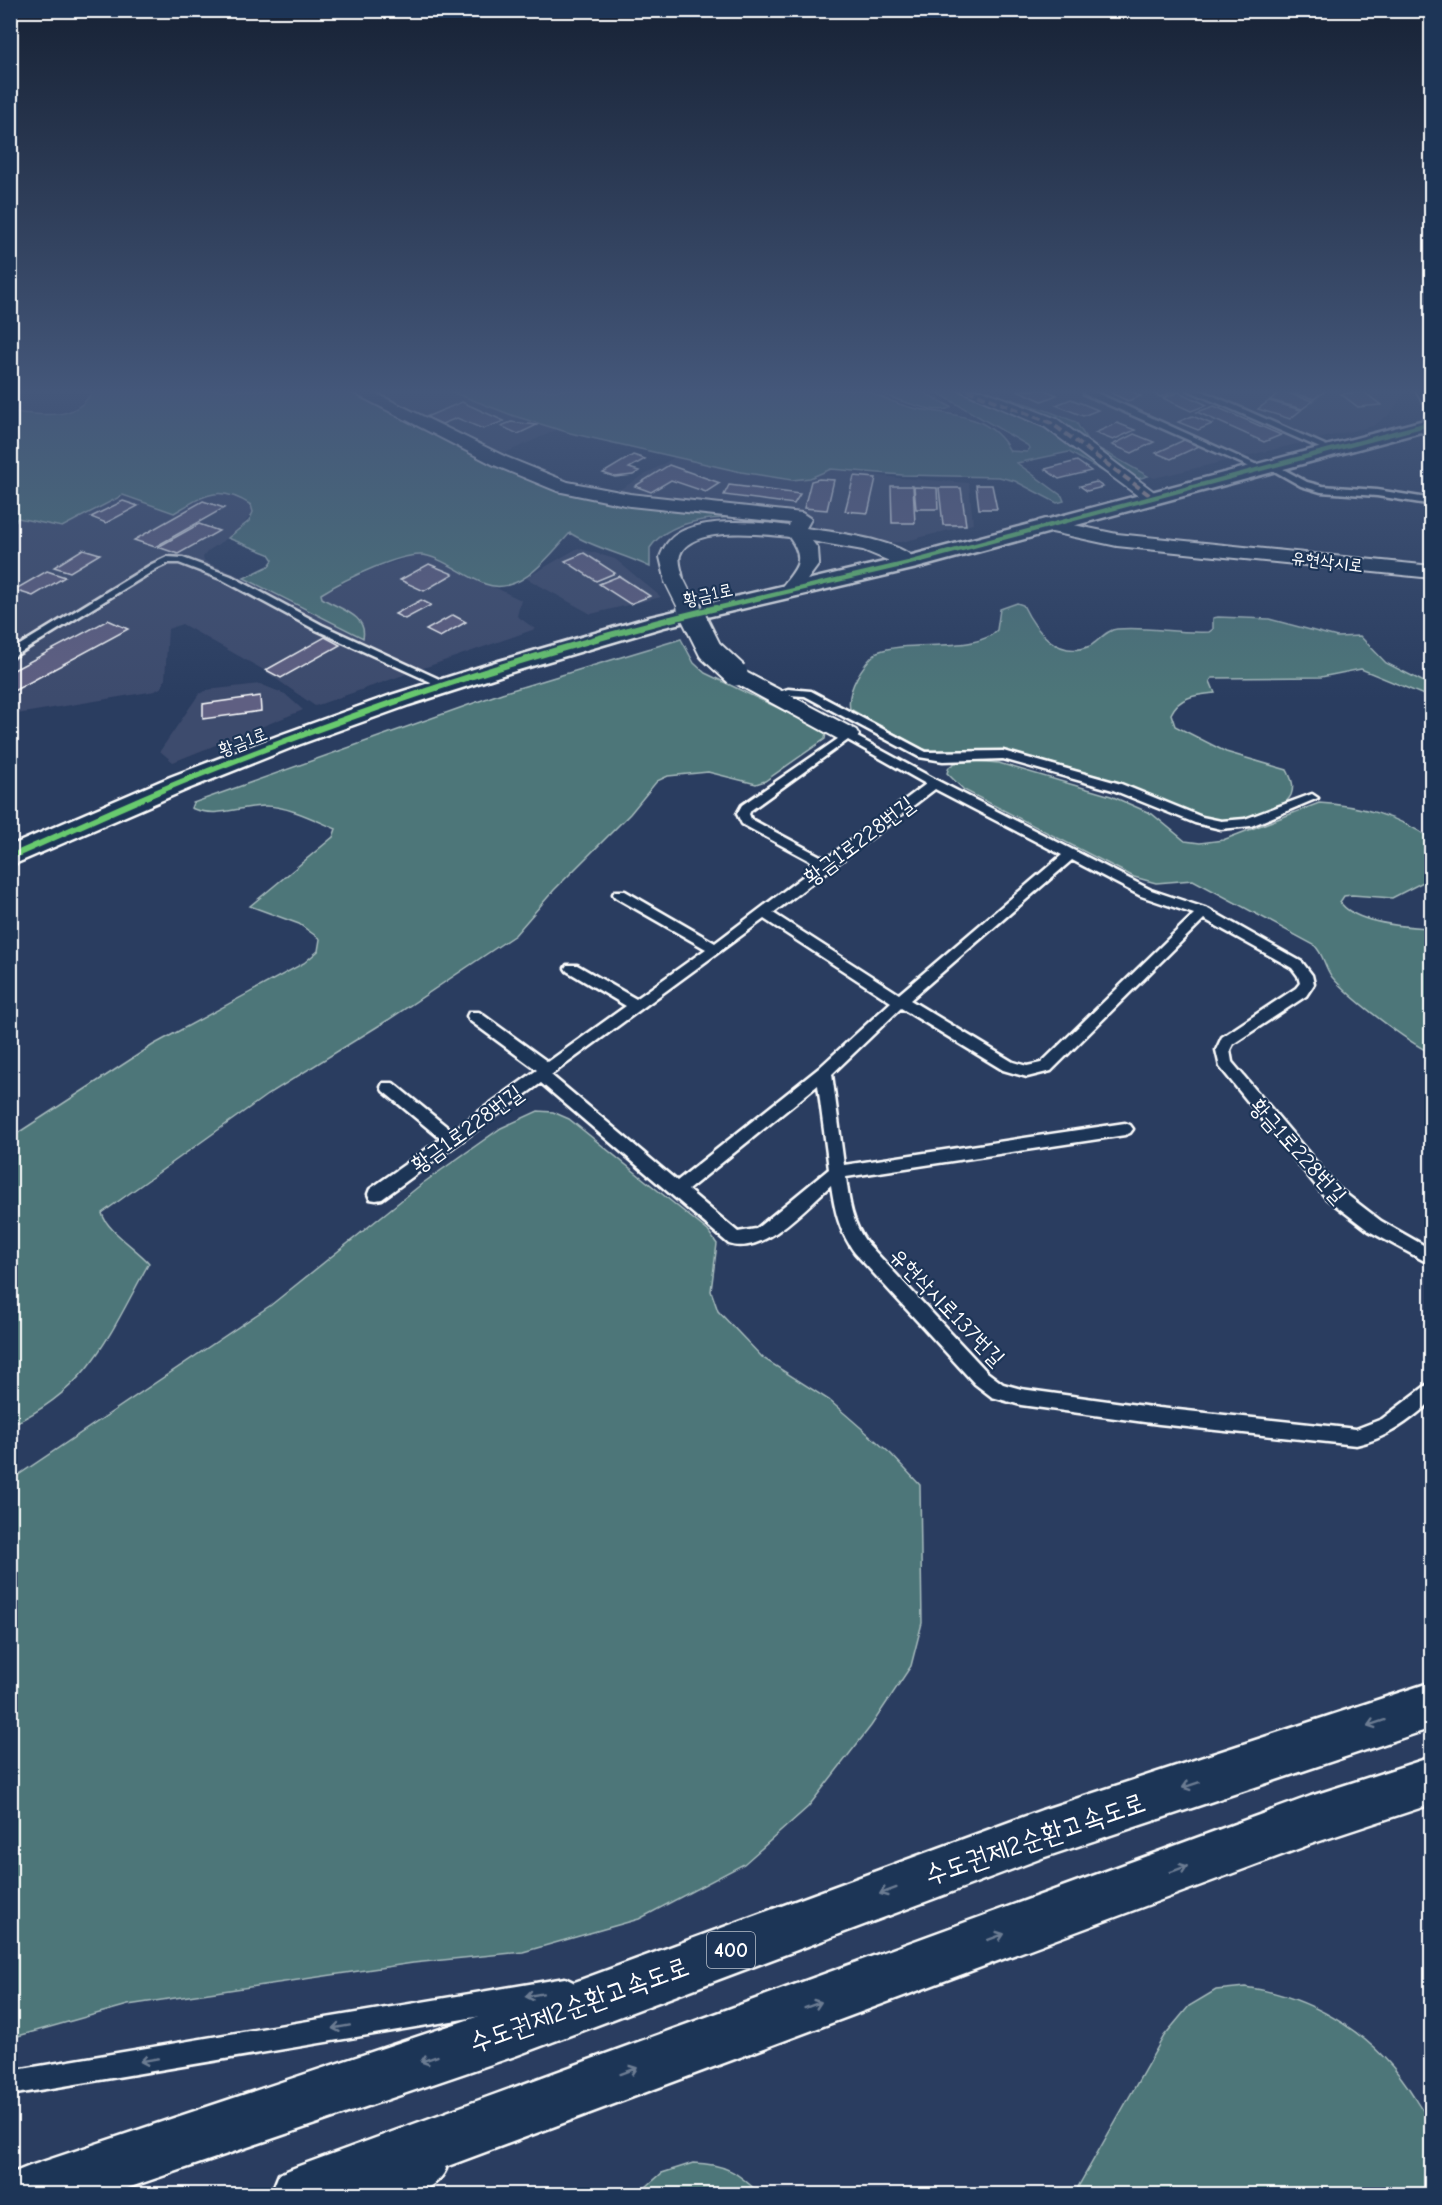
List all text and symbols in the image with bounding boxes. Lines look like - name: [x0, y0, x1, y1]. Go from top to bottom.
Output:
- street label: 유현삭시로: [1290, 547, 1364, 577]
- street label: 황금1로: [681, 579, 735, 611]
- street label: 황금1로: [216, 723, 270, 761]
- street label: 황금1로228번길: [799, 791, 920, 891]
- street label: 황금1로228번길: [406, 1080, 528, 1178]
- street label: 황금1로228번길: [1244, 1093, 1352, 1209]
- street label: 유현삭시로137번길: [884, 1243, 1010, 1372]
- one-way arrow: [1367, 1718, 1386, 1729]
- one-way arrow: [1182, 1780, 1201, 1791]
- street label: 수도권제2순환고속도로: [921, 1787, 1149, 1891]
- one-way arrow: [1169, 1863, 1188, 1874]
- one-way arrow: [879, 1887, 898, 1898]
- one-way arrow: [986, 1931, 1005, 1942]
- road number: 400: [707, 1932, 755, 1968]
- street label: 수도권제2순환고속도로: [465, 1951, 693, 2059]
- one-way arrow: [524, 1990, 544, 2001]
- one-way arrow: [803, 1998, 822, 2009]
- one-way arrow: [332, 2022, 352, 2033]
- one-way arrow: [140, 2055, 160, 2066]
- one-way arrow: [420, 2055, 439, 2066]
- one-way arrow: [620, 2064, 638, 2075]

